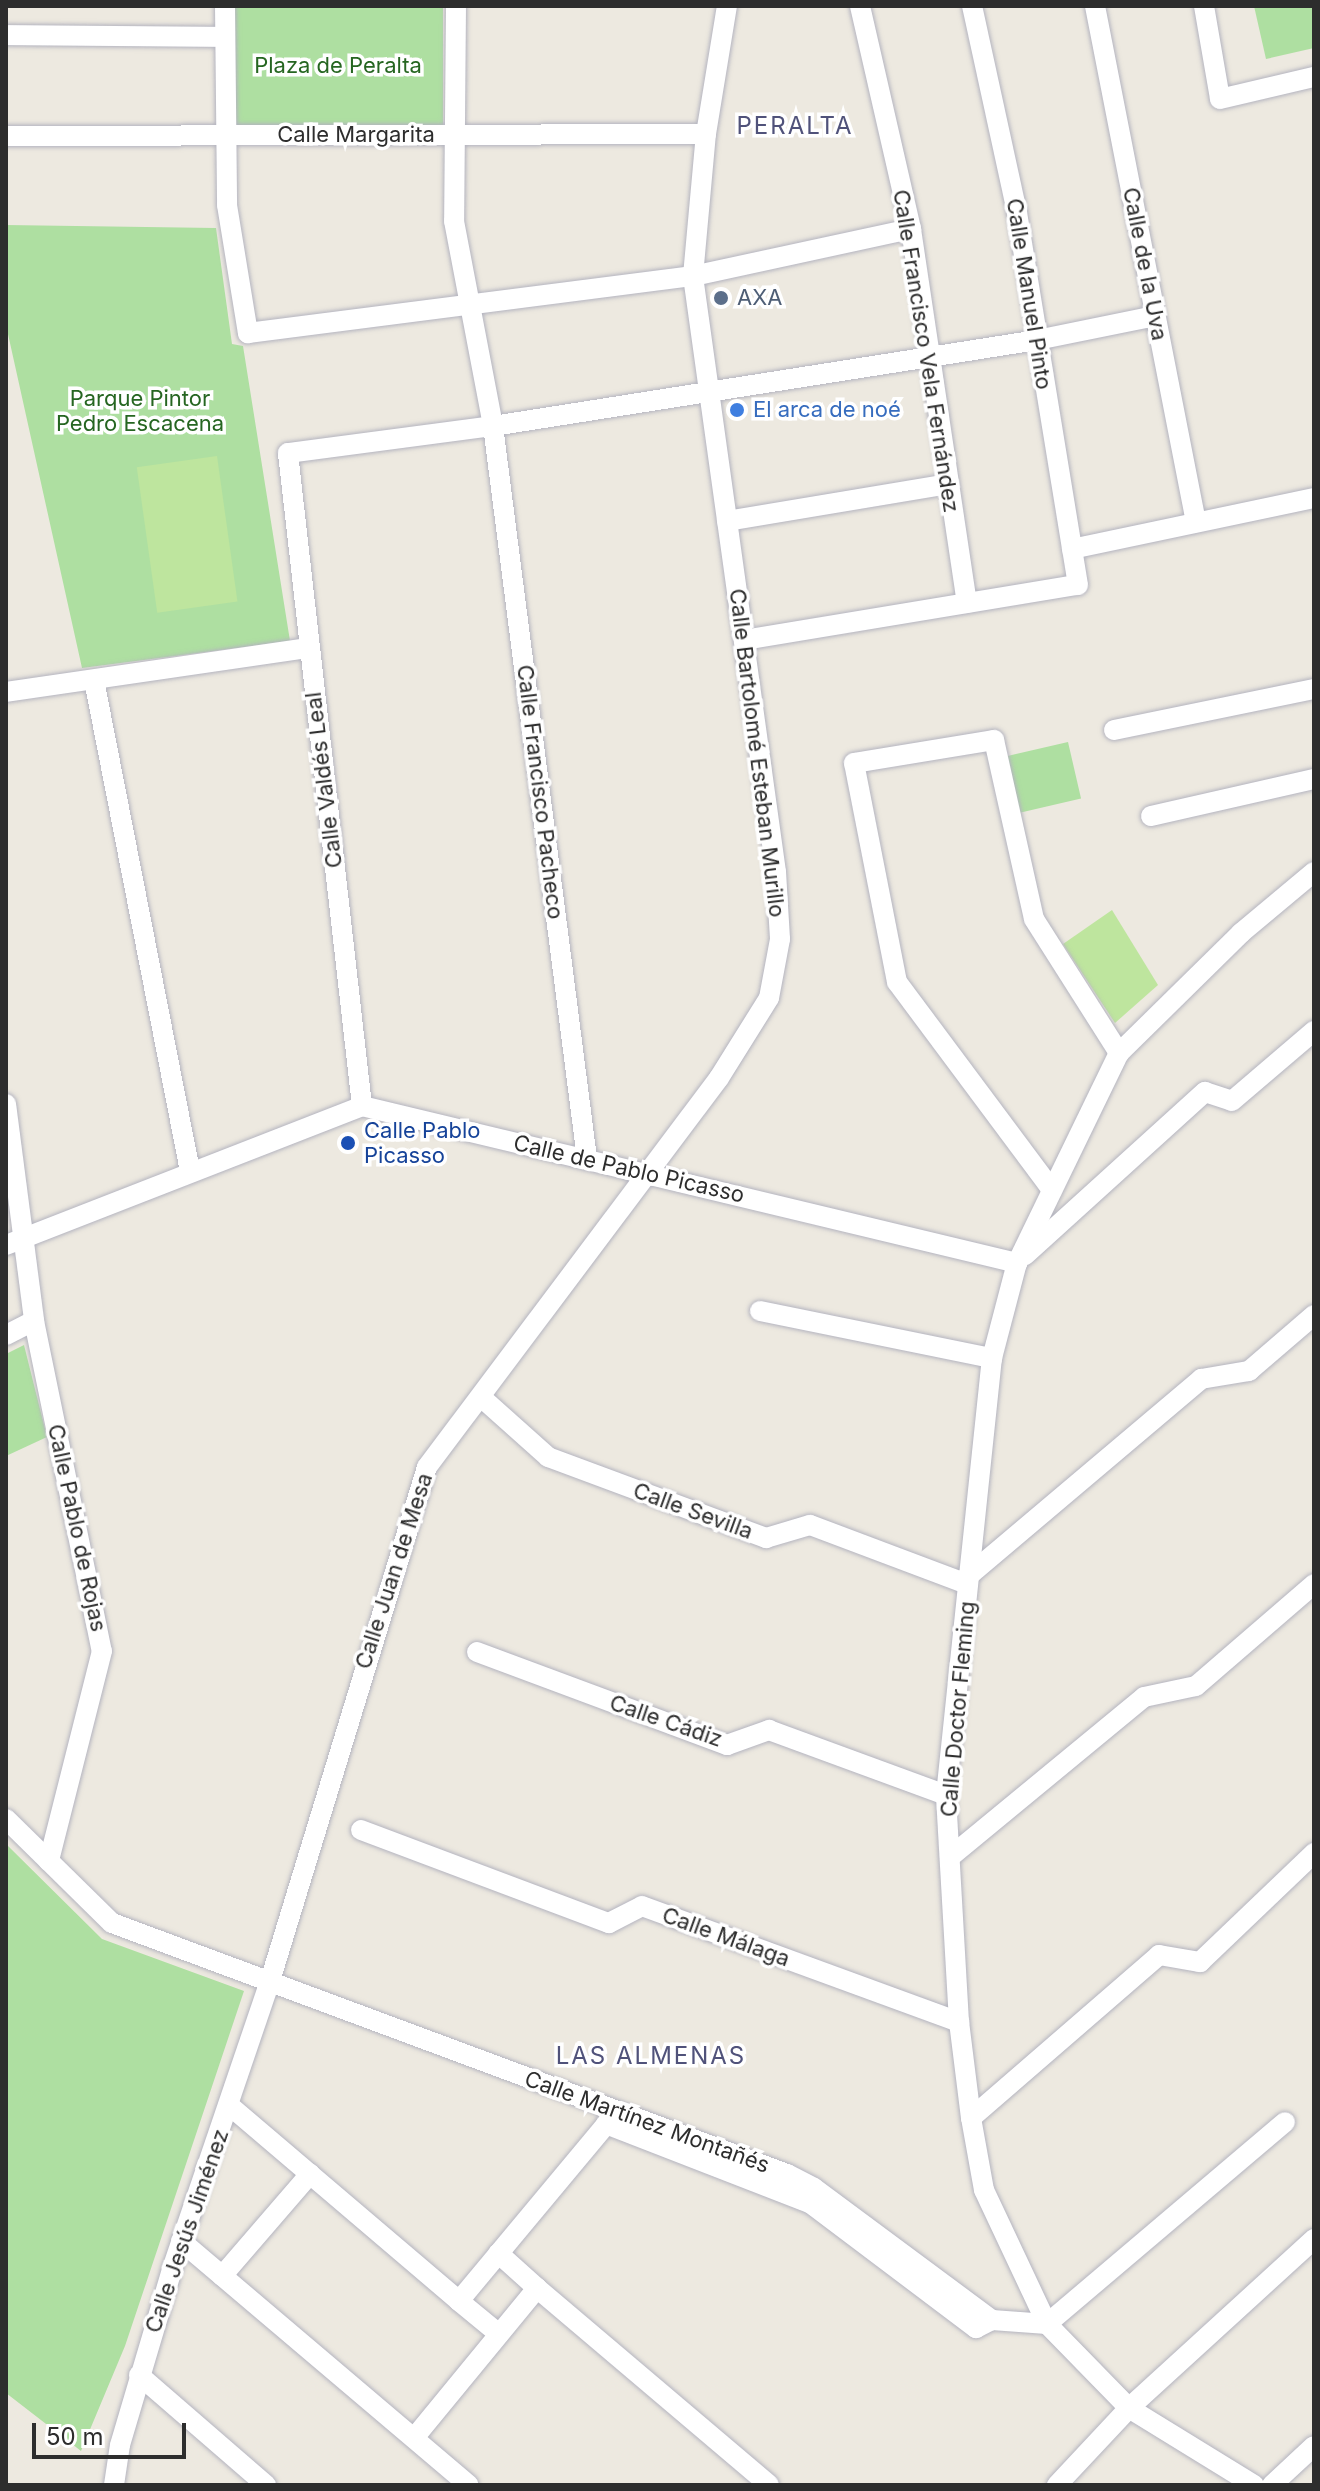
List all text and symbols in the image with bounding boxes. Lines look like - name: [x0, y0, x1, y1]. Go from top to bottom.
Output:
- park label: Plaza de Peralta: [254, 53, 422, 79]
- district label: PERALTA: [736, 112, 854, 140]
- street label: Calle Margarita: [277, 122, 435, 148]
- street label: Calle de la Uva: [1117, 185, 1173, 343]
- street label: Calle Francisco Vela Fernández: [887, 188, 965, 514]
- street label: Calle Manuel Pinto: [1001, 197, 1057, 391]
- place label: AXA: [737, 285, 782, 311]
- marker: AXA: [712, 289, 730, 307]
- park label: Parque Pintor Pedro Escacena: [56, 385, 224, 436]
- place label: El arca de noé: [753, 397, 901, 423]
- marker: El arca de noé: [728, 401, 746, 419]
- street label: Calle Bartolomé Esteban Murillo: [724, 587, 790, 919]
- street label: Calle Francisco Pacheco: [511, 663, 569, 921]
- street label: Calle Valdés Leal: [300, 691, 348, 869]
- place label: Calle Pablo Picasso: [364, 1117, 480, 1168]
- street label: Calle de Pablo Picasso: [511, 1130, 747, 1208]
- marker: Calle Pablo Picasso: [339, 1134, 357, 1152]
- street label: Calle Pablo de Rojas: [42, 1422, 112, 1634]
- street label: Calle Juan de Mesa: [350, 1470, 438, 1672]
- street label: Calle Sevilla: [630, 1477, 756, 1545]
- street label: Calle Doctor Fleming: [935, 1600, 981, 1818]
- street label: Calle Cádiz: [606, 1689, 726, 1753]
- street label: Calle Málaga: [659, 1902, 793, 1972]
- district label: LAS ALMENAS: [556, 2042, 746, 2070]
- street label: Calle Martínez Montañés: [521, 2065, 773, 2179]
- street label: Calle Jesús Jiménez: [140, 2126, 234, 2336]
- scale bar: [36, 2407, 190, 2457]
- text: 50 m: [46, 2422, 104, 2451]

